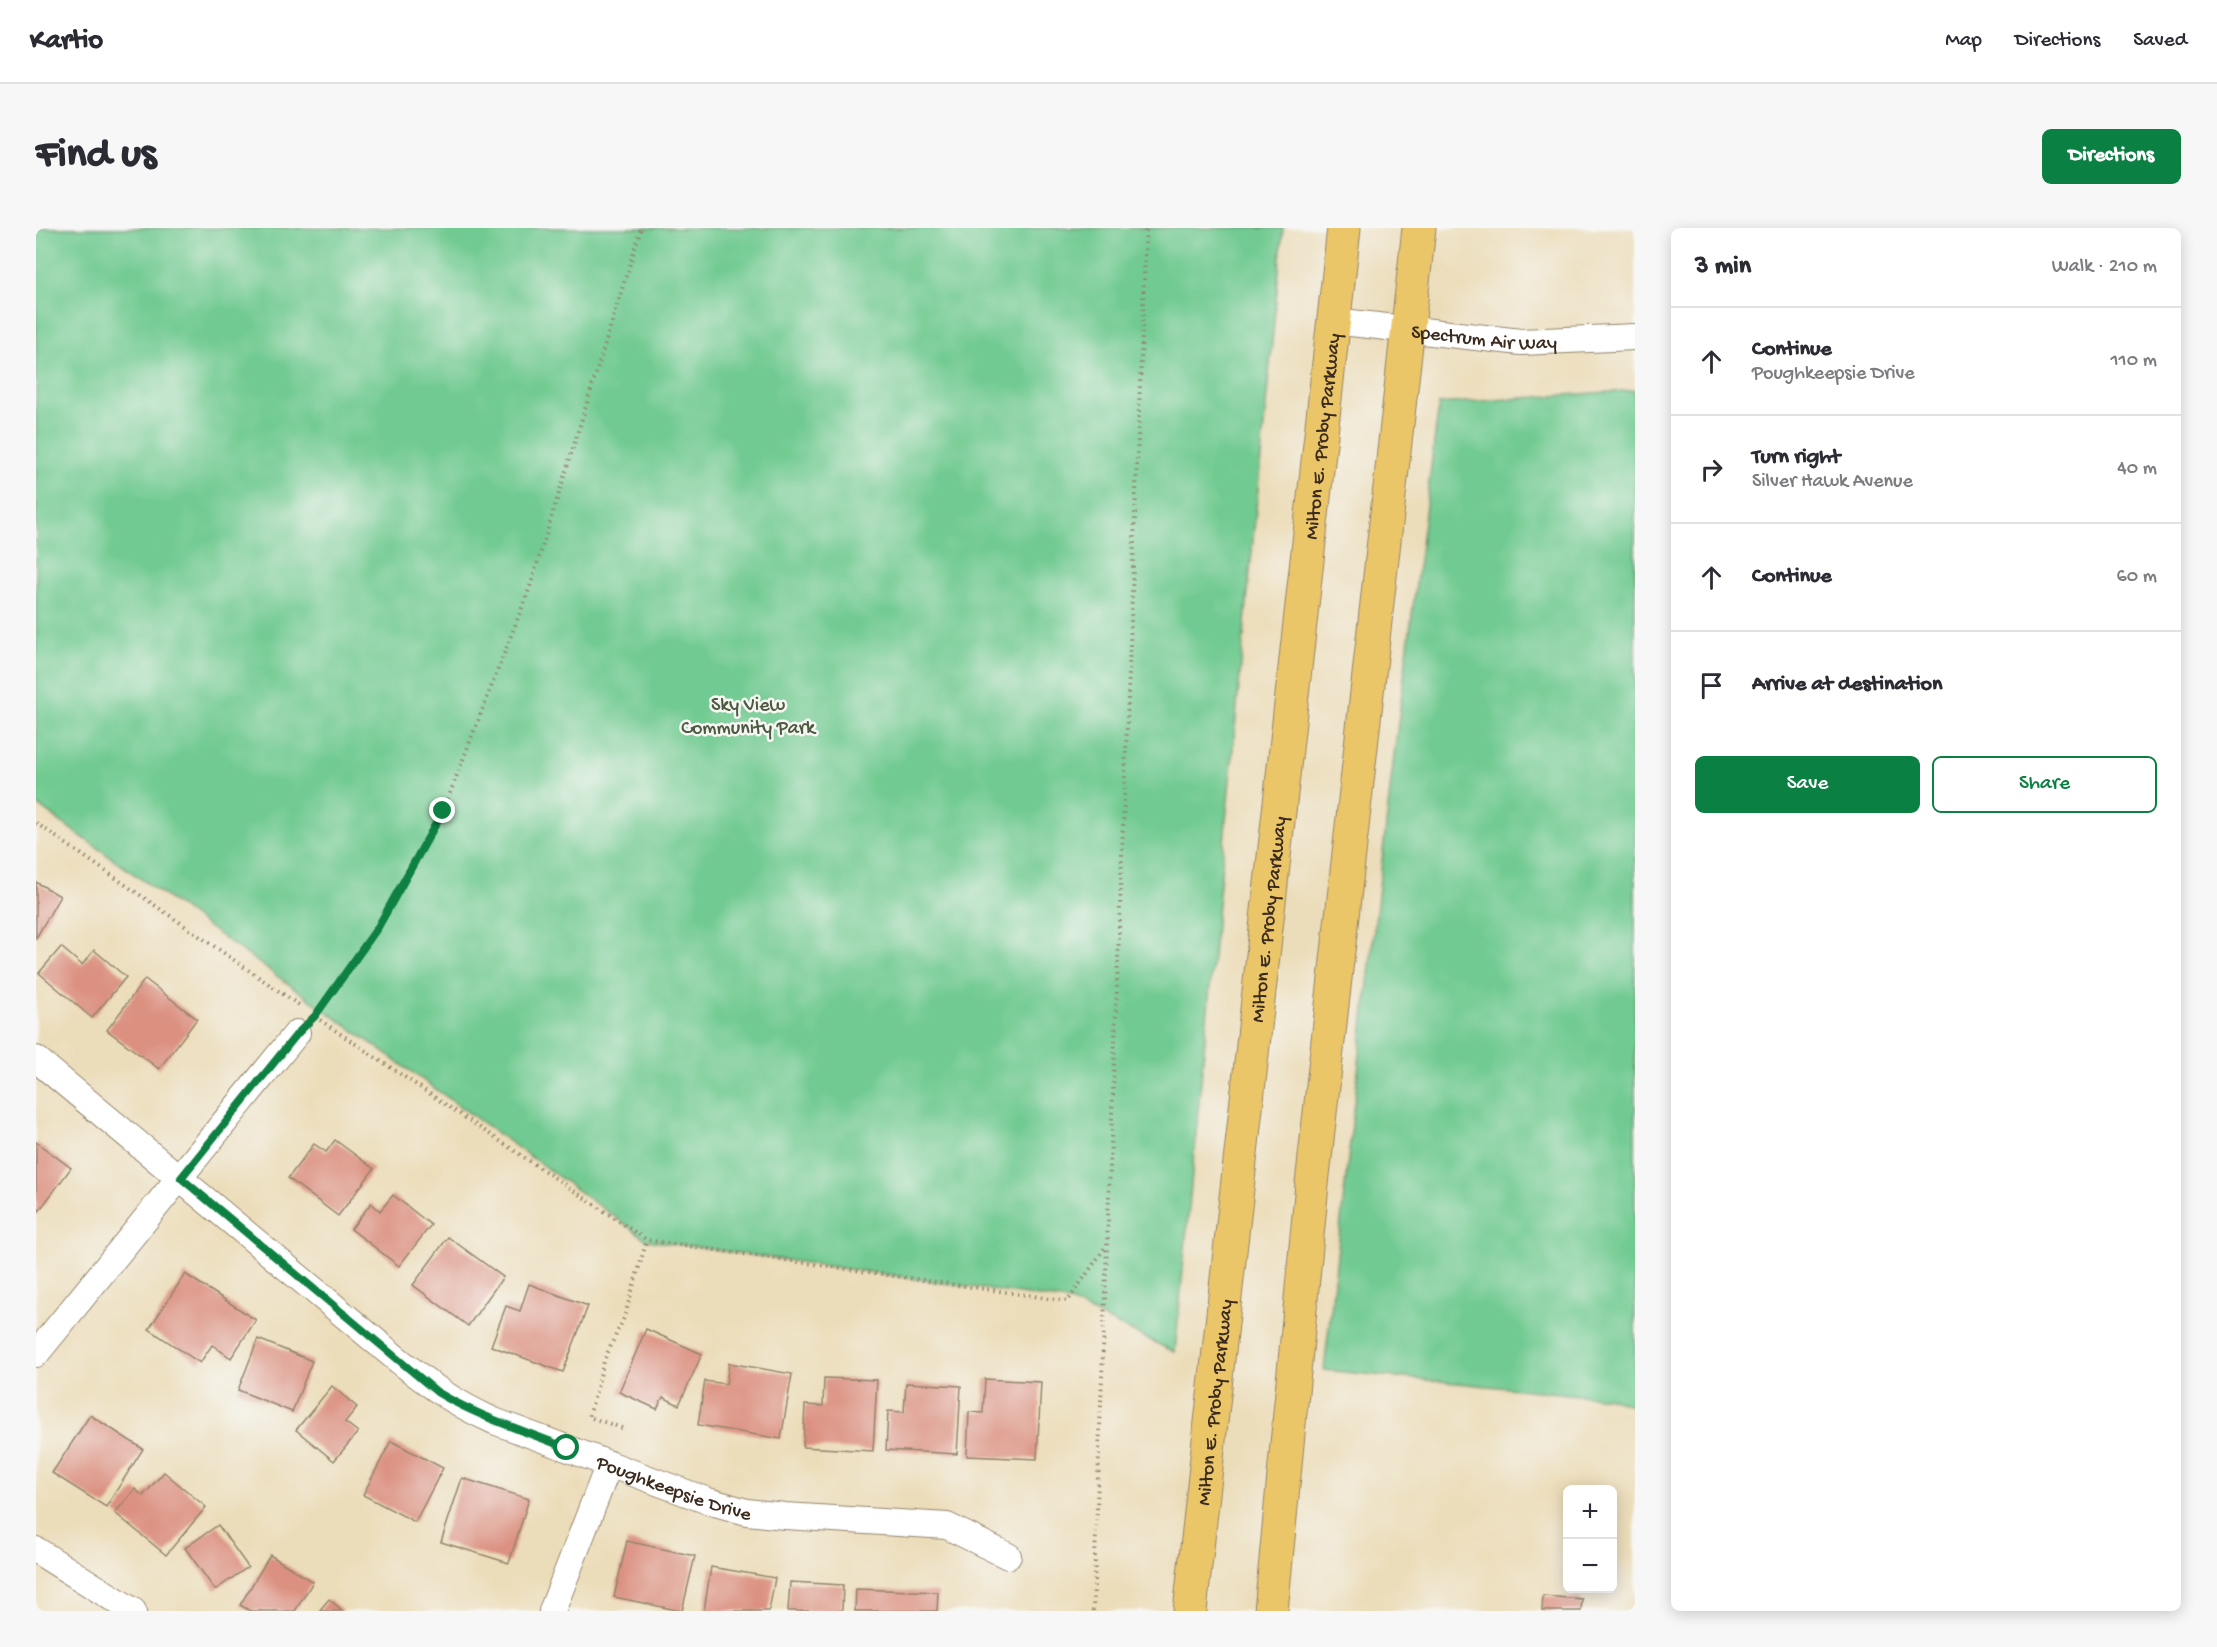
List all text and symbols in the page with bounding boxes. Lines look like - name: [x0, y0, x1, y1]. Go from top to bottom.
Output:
- text: Kartio: [30, 25, 103, 58]
- text: Map: [1945, 29, 1982, 54]
- text: Directions: [2015, 29, 2100, 54]
- text: Saved: [2133, 29, 2187, 54]
- button: Directions: [2042, 129, 2181, 184]
- text: Find us: [36, 132, 156, 181]
- text: 3 min: [1695, 252, 1751, 283]
- text: Walk · 210 m: [2052, 256, 2157, 279]
- street label: Spectrum Air Way: [1410, 322, 1558, 357]
- street label: Milton E. Proby Parkway: [1301, 332, 1347, 541]
- text: Continue: [1752, 337, 1832, 363]
- icon: ahead: [1695, 345, 1728, 378]
- text: 110 m: [2111, 350, 2157, 373]
- text: Poughkeepsie Drive: [1752, 363, 1915, 386]
- text: Turn right: [1752, 445, 1840, 471]
- icon: right: [1695, 453, 1728, 486]
- text: 40 m: [2117, 458, 2157, 481]
- text: Silver Hawk Avenue: [1752, 471, 1913, 494]
- icon: ahead: [1695, 561, 1728, 594]
- text: Continue: [1752, 564, 1832, 590]
- text: 60 m: [2117, 566, 2157, 589]
- icon: arrive: [1695, 669, 1728, 702]
- text: Arrive at destination: [1752, 672, 1942, 698]
- park label: Sky View Community Park: [681, 695, 817, 741]
- button: Save: [1695, 756, 1920, 813]
- button: Share: [1932, 756, 2157, 813]
- route end: [429, 797, 455, 823]
- street label: Milton E. Proby Parkway: [1248, 815, 1293, 1024]
- street label: Milton E. Proby Parkway: [1194, 1298, 1240, 1507]
- route start: [553, 1434, 579, 1460]
- street label: Poughkeepsie Drive: [592, 1452, 754, 1528]
- map controls: [1563, 1485, 1617, 1593]
- button: +: [1563, 1485, 1617, 1539]
- button: −: [1563, 1539, 1617, 1593]

